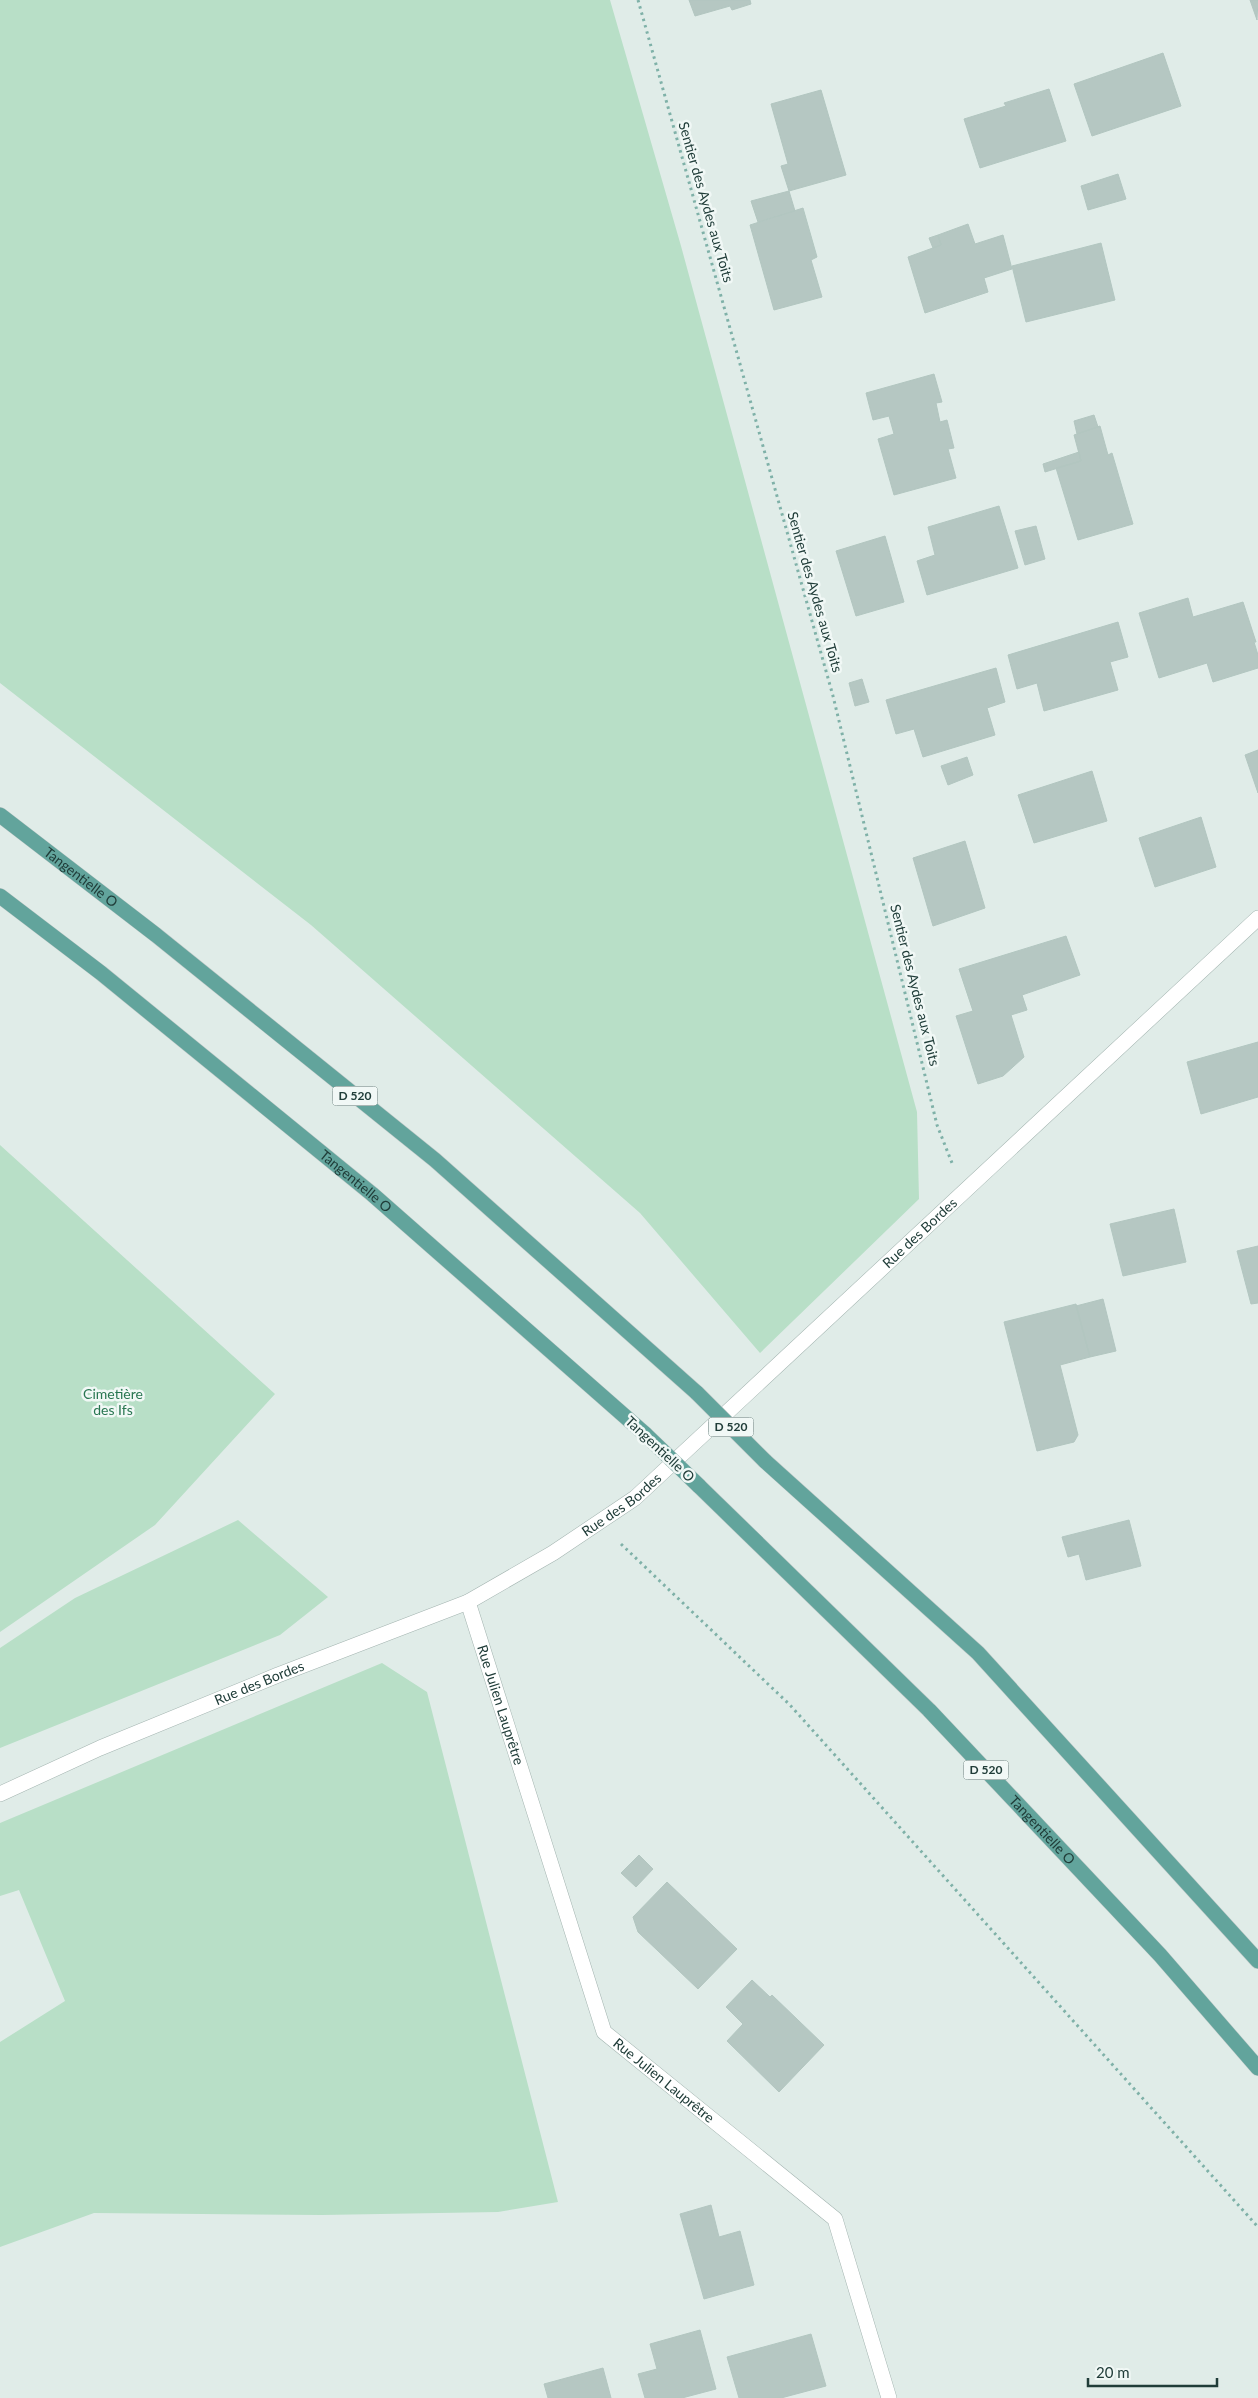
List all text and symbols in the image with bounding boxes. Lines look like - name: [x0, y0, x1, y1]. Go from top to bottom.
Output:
- street label: Sentier des Aydes aux Toits: [675, 120, 738, 284]
- street label: Sentier des Aydes aux Toits: [784, 510, 847, 674]
- street label: Tangentielle O: [41, 843, 121, 911]
- street label: Sentier des Aydes aux Toits: [887, 902, 944, 1068]
- road number: D 520: [332, 1086, 378, 1106]
- street label: Tangentielle O: [317, 1146, 396, 1216]
- street label: Rue des Bordes: [879, 1194, 960, 1271]
- park label: Cimetière des Ifs: [83, 1385, 143, 1418]
- street label: Tangentielle O: [622, 1412, 699, 1485]
- road number: D 520: [708, 1418, 754, 1436]
- street label: Rue des Bordes: [578, 1469, 664, 1539]
- street label: Rue Julien Lauprêtre: [474, 1643, 528, 1767]
- street label: Rue des Bordes: [212, 1657, 306, 1708]
- road number: D 520: [964, 1760, 1008, 1780]
- street label: Tangentielle O: [1006, 1792, 1079, 1868]
- street label: Rue Julien Lauprêtre: [610, 2034, 718, 2126]
- scale bar: [1088, 2356, 1217, 2388]
- text: 20 m: [1096, 2363, 1130, 2381]

